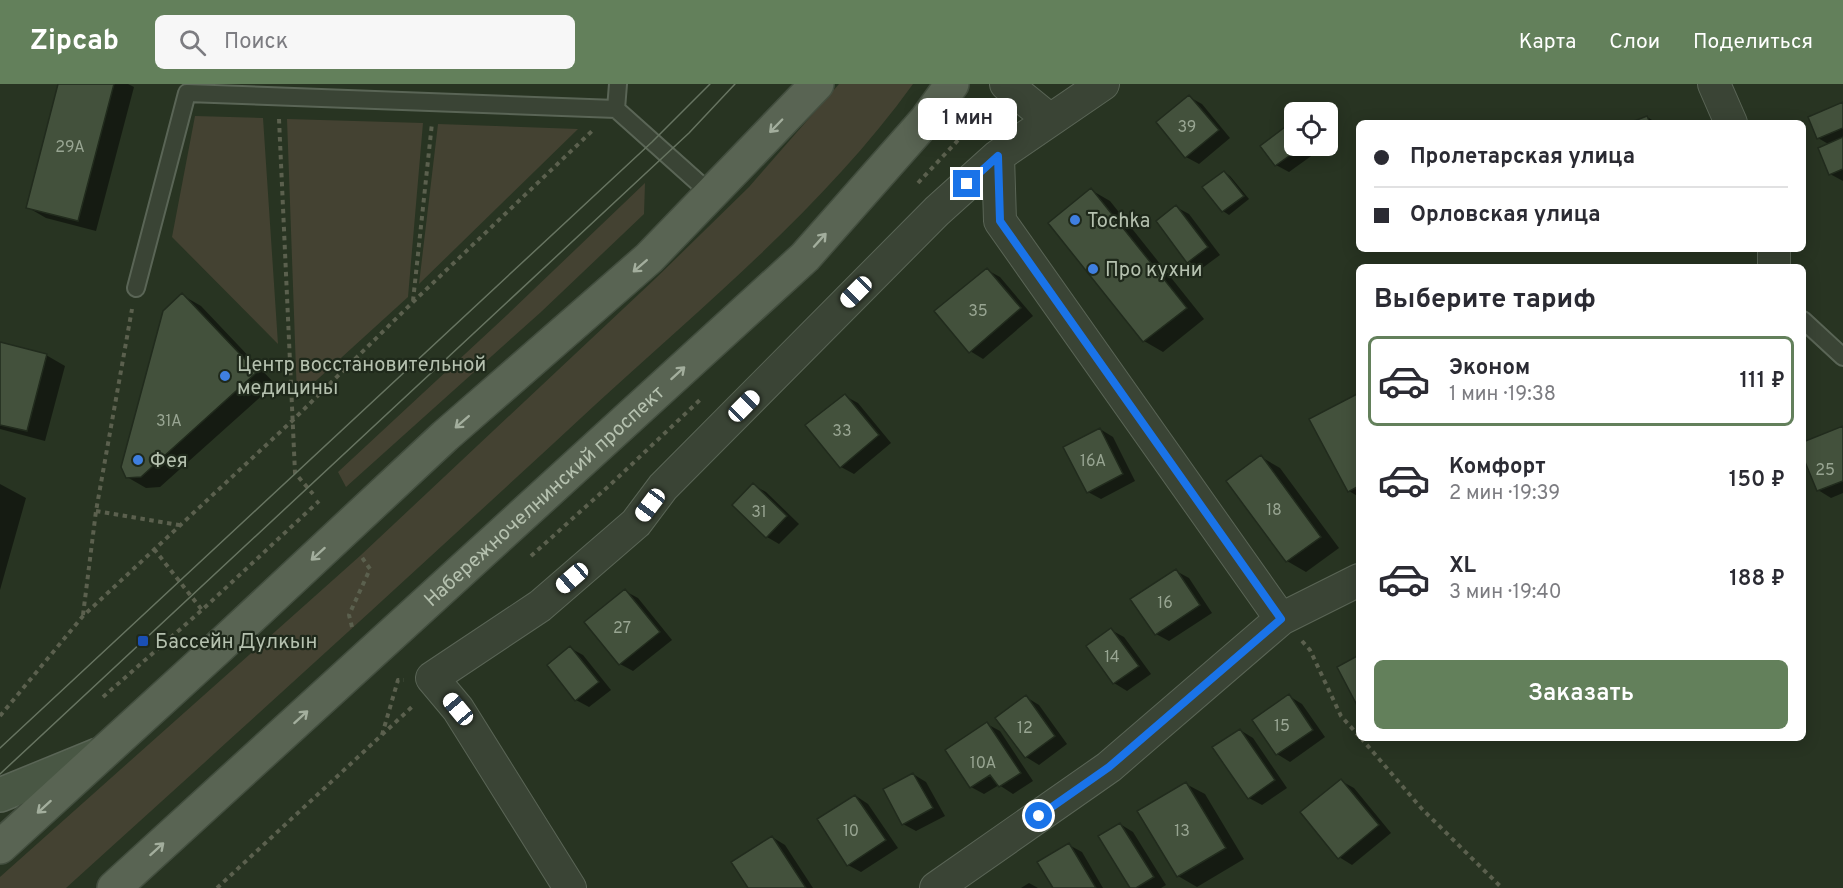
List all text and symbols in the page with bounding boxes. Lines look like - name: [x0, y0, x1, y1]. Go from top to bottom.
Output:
- search box: [155, 15, 575, 69]
- text: Zipcab: [30, 24, 119, 60]
- icon: search: [176, 26, 209, 59]
- text: Поиск: [224, 29, 288, 56]
- text: Карта: [1519, 29, 1576, 56]
- text: Слои: [1609, 29, 1660, 56]
- text: Поделиться: [1693, 29, 1813, 56]
- callout: 1 мин: [918, 97, 1016, 139]
- map controls: [1284, 102, 1338, 156]
- button: locate: [1284, 102, 1338, 156]
- text: 1 мин: [942, 106, 993, 132]
- one-way arrow: [769, 118, 783, 133]
- house number: 39: [1178, 118, 1196, 138]
- house number: 29А: [55, 138, 85, 158]
- text: Пролетарская улица: [1410, 144, 1635, 171]
- route end: [953, 170, 980, 197]
- text: Орловская улица: [1410, 202, 1600, 229]
- place label: Tochka: [1087, 209, 1150, 235]
- marker: Tochka: [1068, 213, 1082, 227]
- one-way arrow: [813, 233, 827, 248]
- place label: Про кухни: [1105, 258, 1203, 284]
- one-way arrow: [632, 259, 648, 272]
- marker: Про кухни: [1086, 262, 1100, 276]
- car: [837, 273, 875, 311]
- text: Выберите тариф: [1374, 283, 1596, 317]
- house number: 35: [968, 302, 988, 322]
- place label: Центр восстановительной медицины: [237, 353, 486, 402]
- icon: car: [1377, 354, 1431, 408]
- text: Эконом: [1449, 355, 1530, 382]
- one-way arrow: [670, 366, 685, 380]
- text: 111 ₽: [1739, 368, 1785, 395]
- marker: Центр восстановительной медицины: [218, 369, 232, 383]
- street label: Набережночелнинский проспект: [419, 381, 671, 613]
- text: 1 мин · 19:38: [1449, 382, 1556, 408]
- car: [725, 387, 763, 425]
- house number: 31А: [156, 412, 182, 432]
- one-way arrow: [455, 415, 470, 429]
- house number: 33: [832, 422, 852, 442]
- place label: Фея: [150, 449, 188, 475]
- house number: 16А: [1080, 452, 1106, 472]
- marker: Фея: [131, 453, 145, 467]
- icon: car: [1377, 453, 1431, 507]
- text: Комфорт: [1449, 454, 1546, 481]
- house number: 25: [1815, 461, 1835, 481]
- text: 150 ₽: [1729, 467, 1785, 494]
- text: 2 мин · 19:39: [1449, 481, 1560, 507]
- car: [632, 485, 668, 525]
- house number: 18: [1266, 501, 1282, 521]
- house number: 31: [751, 503, 767, 523]
- one-way arrow: [311, 547, 326, 561]
- icon: car: [1377, 552, 1431, 606]
- text: XL: [1449, 553, 1476, 580]
- car: [553, 559, 591, 597]
- text: 188 ₽: [1729, 566, 1785, 593]
- text: 3 мин · 19:40: [1449, 580, 1562, 606]
- house number: 16: [1157, 594, 1173, 614]
- house number: 27: [613, 619, 631, 639]
- place label: Бассейн Дулкын: [155, 630, 317, 656]
- marker: Бассейн Дулкын: [136, 634, 150, 648]
- house number: 14: [1104, 648, 1120, 668]
- button: Заказать: [1374, 660, 1788, 729]
- car: [440, 689, 476, 729]
- one-way arrow: [294, 710, 309, 724]
- house number: 15: [1274, 717, 1290, 737]
- house number: 12: [1017, 719, 1033, 739]
- house number: 10А: [970, 754, 996, 774]
- one-way arrow: [37, 799, 52, 813]
- route start: [1025, 802, 1052, 829]
- house number: 10: [843, 822, 859, 842]
- house number: 13: [1174, 822, 1190, 842]
- one-way arrow: [150, 842, 165, 856]

